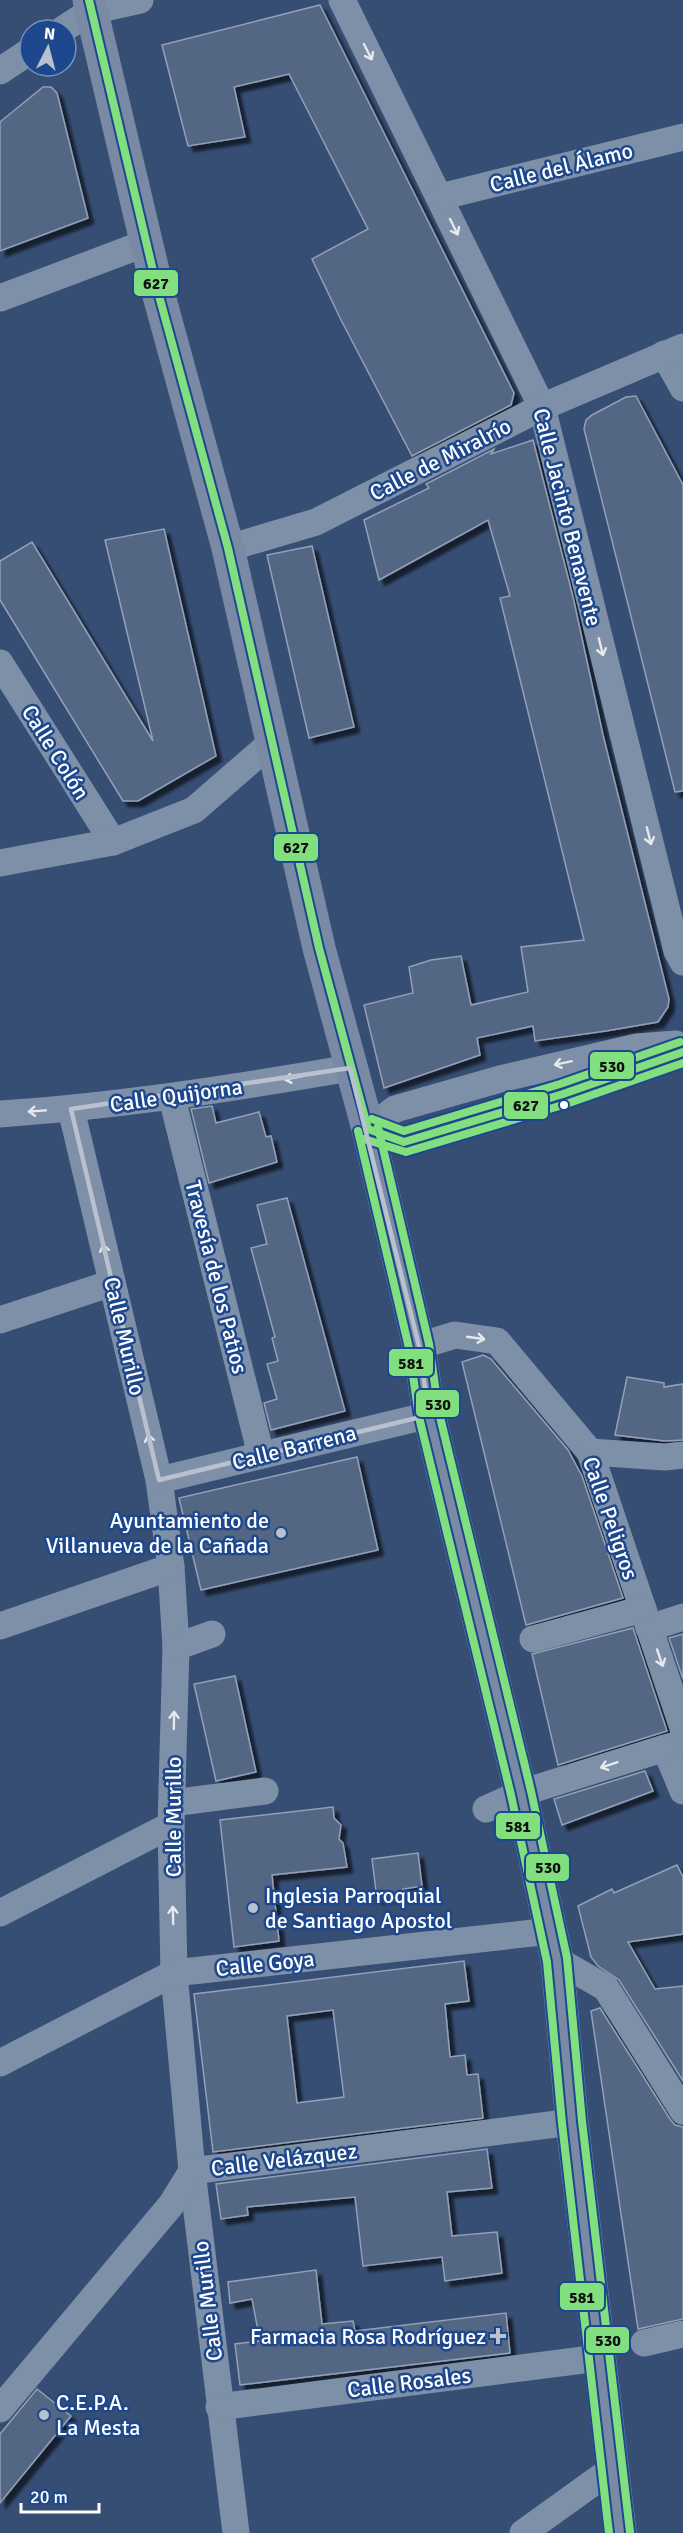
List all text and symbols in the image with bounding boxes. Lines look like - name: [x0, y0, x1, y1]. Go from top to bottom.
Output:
- north arrow: [18, 18, 78, 78]
- text: N: [43, 24, 56, 45]
- one-way arrow: [362, 43, 374, 61]
- street label: Calle del Álamo: [487, 137, 635, 198]
- one-way arrow: [449, 218, 461, 236]
- line badge: 627: [133, 269, 179, 297]
- text: 627: [143, 274, 169, 294]
- street label: Calle Jacinto Benavente: [527, 405, 608, 629]
- street label: Calle de Miralrío: [365, 412, 516, 507]
- one-way arrow: [596, 637, 608, 656]
- street label: Calle Colón: [16, 700, 95, 805]
- one-way arrow: [643, 826, 655, 845]
- line badge: 627: [273, 833, 319, 862]
- text: 627: [283, 838, 309, 858]
- line badge: 530: [589, 1051, 635, 1080]
- text: 530: [599, 1057, 625, 1077]
- one-way arrow: [554, 1058, 574, 1069]
- street label: Calle Quijorna: [108, 1073, 244, 1118]
- one-way arrow: [283, 1073, 303, 1084]
- line badge: 627: [503, 1091, 549, 1120]
- text: 627: [513, 1096, 539, 1116]
- unlabelled marker: [558, 1099, 570, 1111]
- one-way arrow: [27, 1106, 47, 1117]
- street label: Travesía de los Patios: [179, 1178, 254, 1377]
- one-way arrow: [99, 1244, 110, 1263]
- street label: Calle Murillo: [98, 1274, 151, 1398]
- one-way arrow: [465, 1333, 485, 1344]
- line badge: 581: [388, 1348, 434, 1377]
- text: 581: [398, 1354, 424, 1374]
- line badge: 530: [415, 1389, 460, 1418]
- text: 530: [425, 1395, 451, 1415]
- street label: Calle Barrena: [229, 1419, 359, 1476]
- one-way arrow: [144, 1434, 156, 1453]
- street label: Calle Peligros: [577, 1453, 644, 1583]
- place label: Ayuntamiento de Villanueva de la Cañada: [46, 1507, 269, 1559]
- marker: Ayuntamiento de Villanueva de la Cañada: [274, 1526, 288, 1540]
- one-way arrow: [655, 1648, 666, 1667]
- one-way arrow: [168, 1710, 180, 1730]
- street label: Calle Murillo: [160, 1757, 187, 1877]
- one-way arrow: [600, 1761, 619, 1772]
- line badge: 581: [495, 1812, 541, 1840]
- text: 581: [505, 1817, 531, 1837]
- line badge: 530: [525, 1853, 570, 1882]
- text: 530: [535, 1858, 561, 1878]
- place label: Inglesia Parroquial de Santiago Apostol: [265, 1882, 452, 1934]
- marker: Inglesia Parroquial de Santiago Apostol: [246, 1901, 260, 1915]
- one-way arrow: [167, 1905, 179, 1925]
- street label: Calle Goya: [214, 1945, 316, 1982]
- street label: Calle Velázquez: [209, 2137, 359, 2182]
- street label: Calle Murillo: [187, 2239, 228, 2363]
- line badge: 581: [559, 2282, 605, 2311]
- text: 581: [569, 2288, 595, 2308]
- place label: Farmacia Rosa Rodríguez: [250, 2323, 486, 2350]
- line badge: 530: [585, 2326, 630, 2354]
- marker: Farmacia Rosa Rodríguez: [491, 2329, 505, 2343]
- text: 530: [595, 2331, 621, 2351]
- street label: Calle Rosales: [346, 2362, 473, 2403]
- place label: C.E.P.A. La Mesta: [56, 2389, 141, 2441]
- marker: C.E.P.A. La Mesta: [37, 2408, 51, 2422]
- scale bar: [21, 2476, 99, 2514]
- text: 20 m: [30, 2486, 68, 2508]

